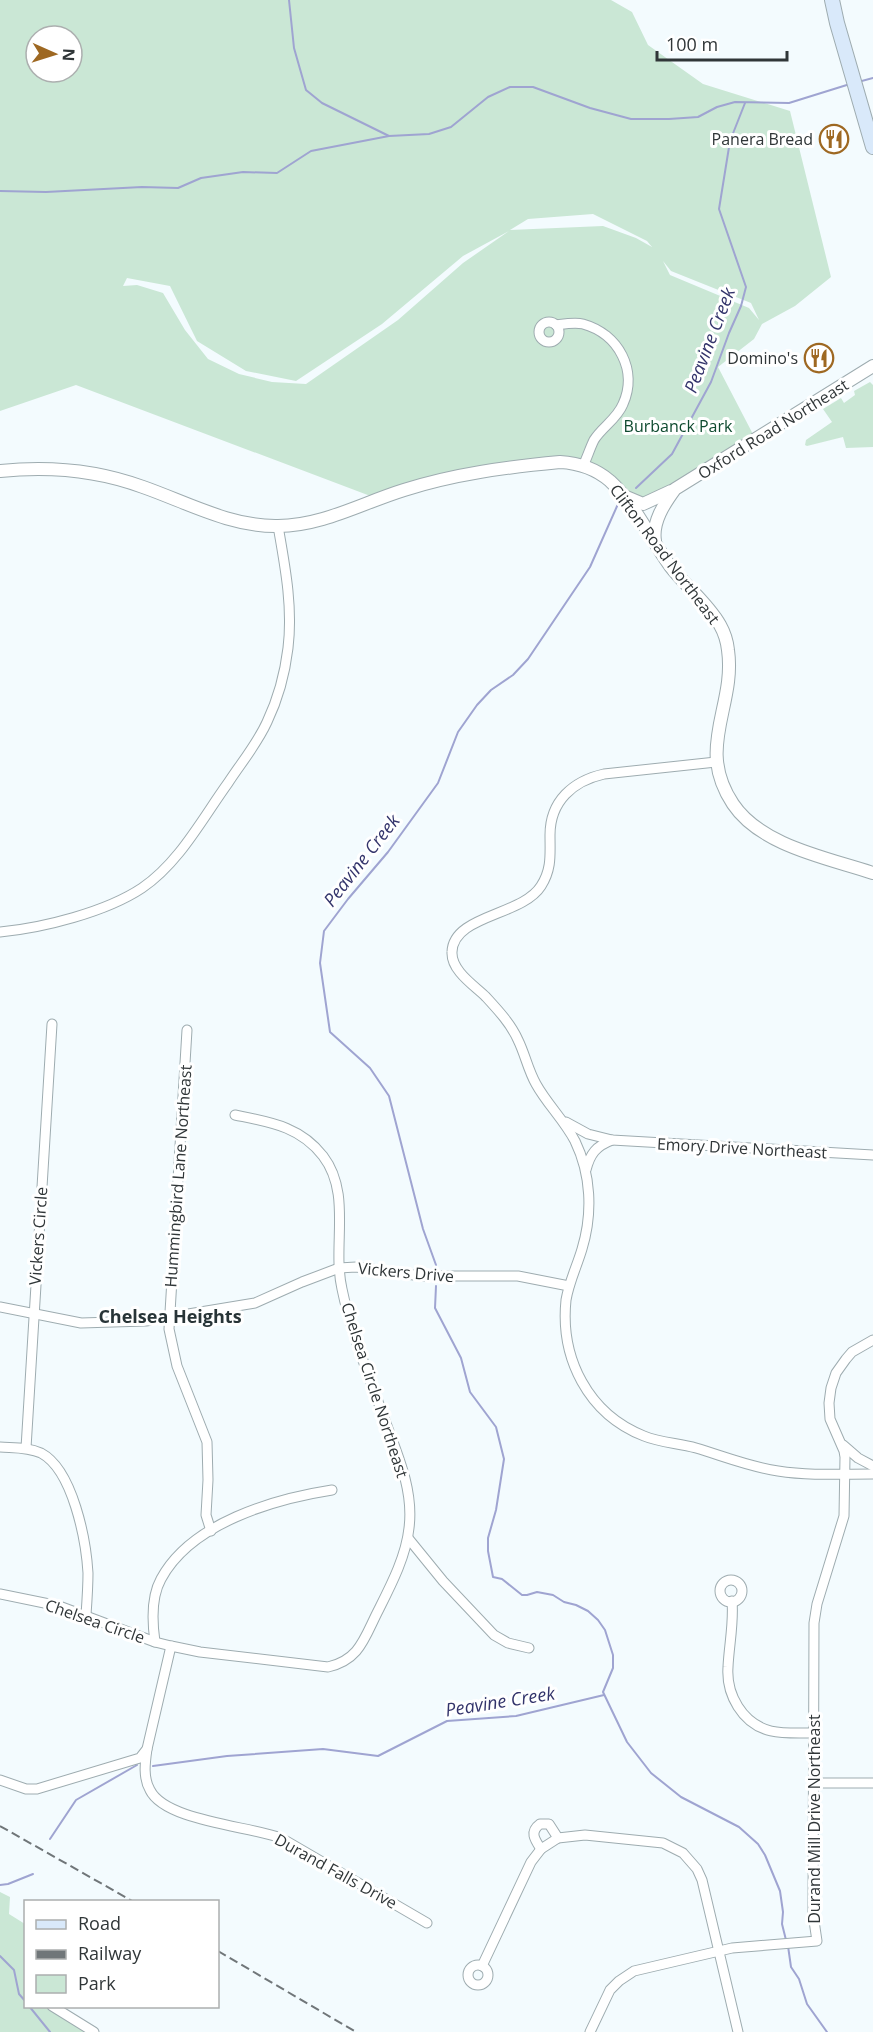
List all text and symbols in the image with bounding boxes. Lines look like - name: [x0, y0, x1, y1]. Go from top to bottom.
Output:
- north arrow: [24, 24, 84, 84]
- scale bar: [657, 24, 788, 62]
- text: 100 m: [666, 32, 718, 56]
- text: N: [58, 48, 80, 62]
- restaurant icon: Panera Bread: [818, 123, 850, 155]
- place label: Panera Bread: [712, 128, 813, 150]
- water label: Peavine Creek: [678, 283, 740, 396]
- restaurant icon: Domino's: [803, 342, 835, 374]
- place label: Domino's: [727, 347, 798, 369]
- street label: Oxford Road Northeast: [694, 374, 853, 484]
- park label: Burbanck Park: [624, 415, 733, 437]
- street label: Clifton Road Northeast: [605, 479, 725, 629]
- water label: Peavine Creek: [317, 808, 405, 911]
- street label: Hummingbird Lane Northeast: [159, 1064, 197, 1288]
- street label: Emory Drive Northeast: [656, 1133, 828, 1163]
- street label: Vickers Circle: [24, 1186, 52, 1286]
- street label: Vickers Drive: [357, 1257, 455, 1287]
- street label: Chelsea Circle Northeast: [336, 1300, 414, 1481]
- district label: Chelsea Heights: [98, 1304, 242, 1328]
- street label: Chelsea Circle: [42, 1594, 148, 1648]
- water label: Peavine Creek: [444, 1680, 558, 1722]
- street label: Durand Mill Drive Northeast: [803, 1714, 825, 1924]
- street label: Durand Falls Drive: [271, 1828, 401, 1914]
- legend: [24, 1900, 219, 2008]
- text: Road: [78, 1911, 121, 1935]
- text: Railway: [78, 1941, 142, 1965]
- text: Park: [78, 1971, 116, 1995]

